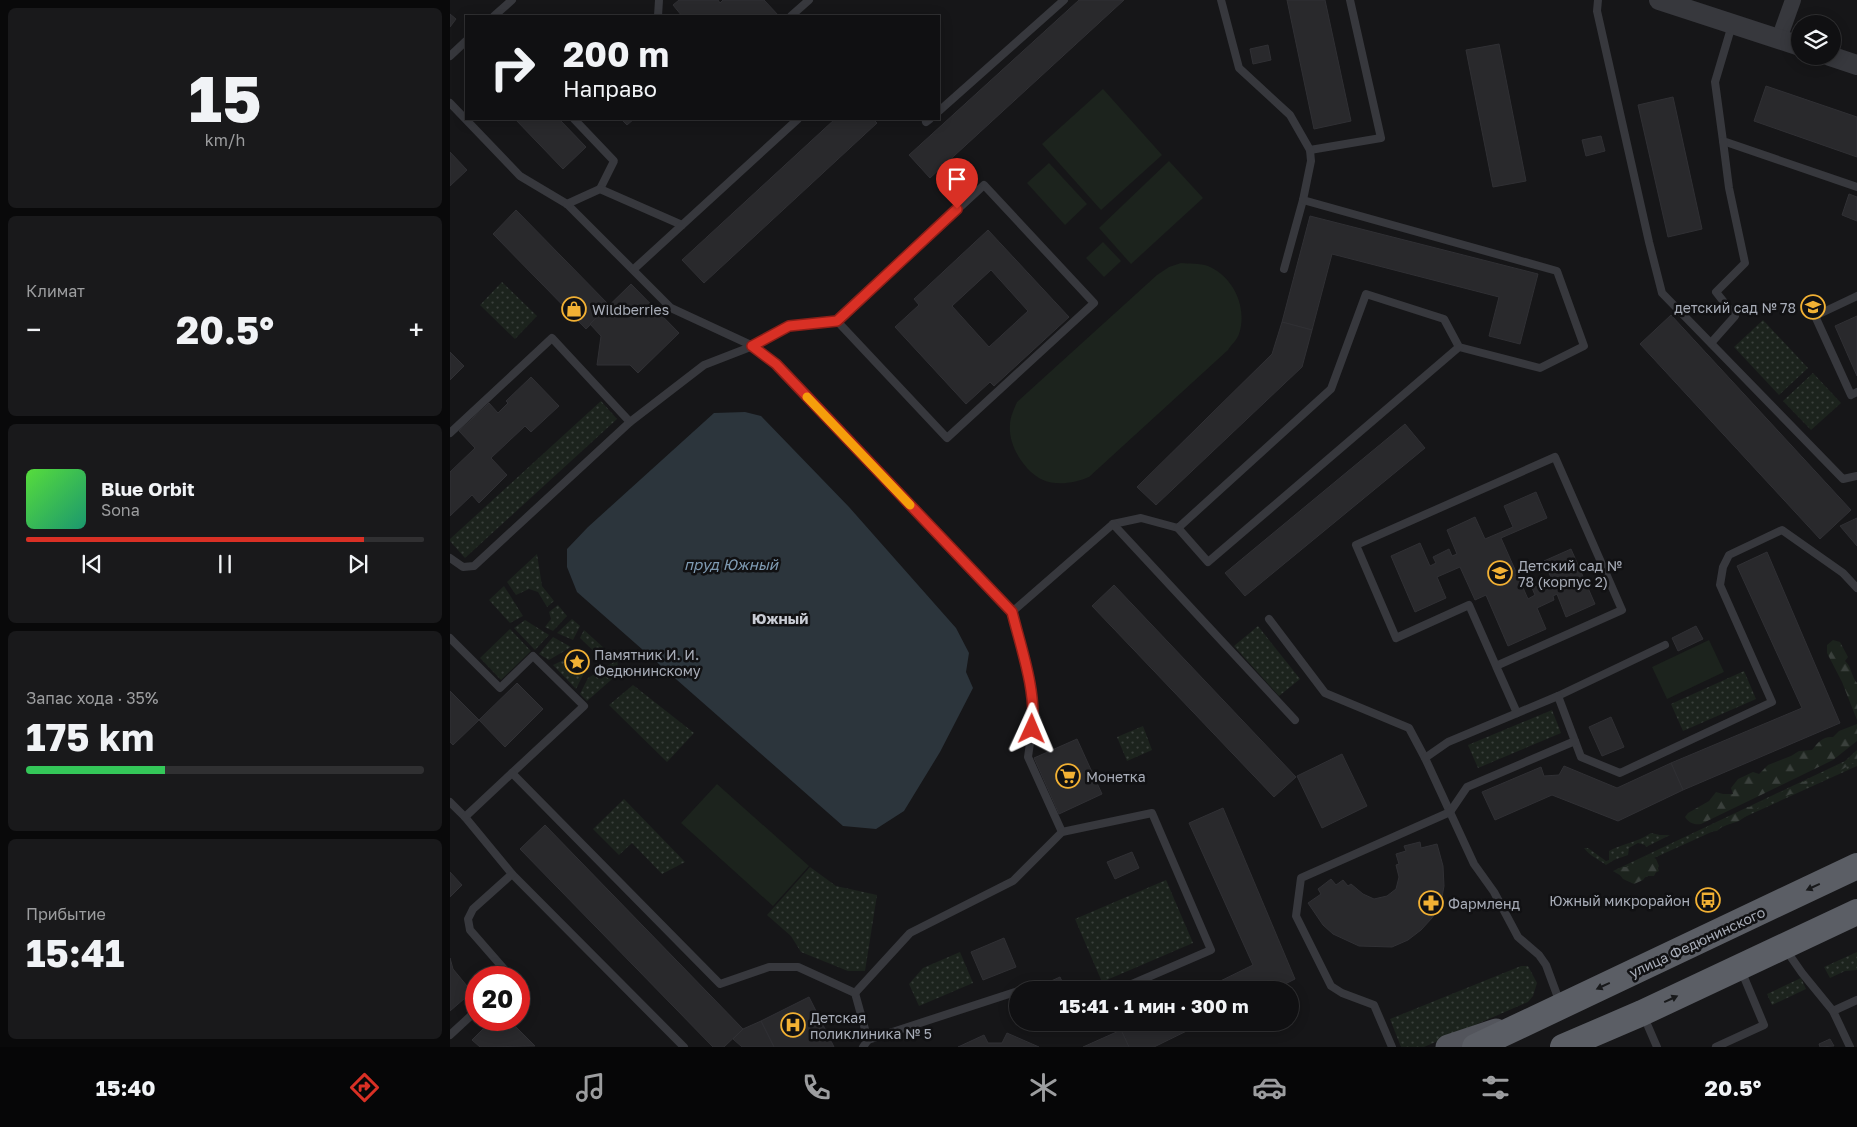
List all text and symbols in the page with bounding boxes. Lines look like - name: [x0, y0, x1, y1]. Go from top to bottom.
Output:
- map controls: [1791, 15, 1841, 65]
- button: layers: [1791, 15, 1841, 65]
- text: 200 m: [563, 33, 669, 75]
- icon: right: [480, 35, 545, 100]
- text: 15: [188, 58, 262, 136]
- text: Направо: [563, 75, 657, 102]
- text: km/h: [205, 130, 245, 150]
- pin: [936, 158, 978, 209]
- icon: arrive: [943, 165, 971, 193]
- text: Климат: [26, 281, 85, 301]
- school or university icon: детский сад № 78: [1800, 294, 1826, 320]
- shop icon: Wildberries: [561, 296, 587, 322]
- place label: детский сад № 78: [1674, 299, 1796, 316]
- place label: Wildberries: [592, 301, 669, 318]
- text: 20.5°: [176, 307, 274, 352]
- text: −: [26, 313, 41, 346]
- text: +: [409, 313, 424, 346]
- text: Blue Orbit: [101, 477, 195, 500]
- text: Sona: [101, 500, 140, 520]
- icon: previous: [78, 550, 106, 578]
- icon: pause: [211, 550, 239, 578]
- icon: next: [344, 550, 372, 578]
- water label: пруд Южный: [684, 555, 779, 574]
- place label: Детский сад № 78 (корпус 2): [1518, 557, 1623, 590]
- school or university icon: Детский сад № 78 (корпус 2): [1487, 560, 1513, 586]
- district label: Южный: [752, 609, 808, 627]
- place label: Памятник И. И. Федюнинскому: [594, 646, 701, 679]
- place icon: Памятник И. И. Федюнинскому: [564, 649, 590, 675]
- text: Запас хода · 35%: [26, 688, 158, 708]
- position arrow: [1005, 702, 1057, 754]
- text: 175 km: [26, 714, 154, 759]
- supermarket icon: Монетка: [1055, 763, 1081, 789]
- place label: Монетка: [1086, 768, 1146, 785]
- one-way arrow: [1806, 883, 1820, 891]
- bus stop icon: Южный микрорайон: [1695, 887, 1721, 913]
- pharmacy icon: Фармленд: [1418, 890, 1444, 916]
- place label: Южный микрорайон: [1549, 892, 1690, 909]
- place label: Фармленд: [1448, 895, 1520, 912]
- street label: улица Федюнинского: [1626, 903, 1768, 981]
- text: Прибытие: [26, 904, 106, 924]
- text: 15:41: [26, 930, 124, 975]
- speed limit sign: 20: [465, 966, 530, 1031]
- one-way arrow: [1596, 982, 1610, 990]
- text: 15:41 · 1 мин · 300 m: [1059, 994, 1249, 1017]
- one-way arrow: [1664, 995, 1678, 1003]
- place label: Детская поликлиника № 5: [810, 1009, 932, 1042]
- hospital icon: Детская поликлиника № 5: [780, 1012, 806, 1038]
- icon: directions: [347, 1070, 382, 1105]
- icon: music: [573, 1070, 608, 1105]
- icon: phone: [799, 1070, 834, 1105]
- icon: climate: [1026, 1070, 1061, 1105]
- icon: car: [1252, 1070, 1287, 1105]
- icon: filters: [1478, 1070, 1513, 1105]
- text: 15:40: [96, 1074, 155, 1101]
- text: 20.5°: [1705, 1074, 1761, 1101]

